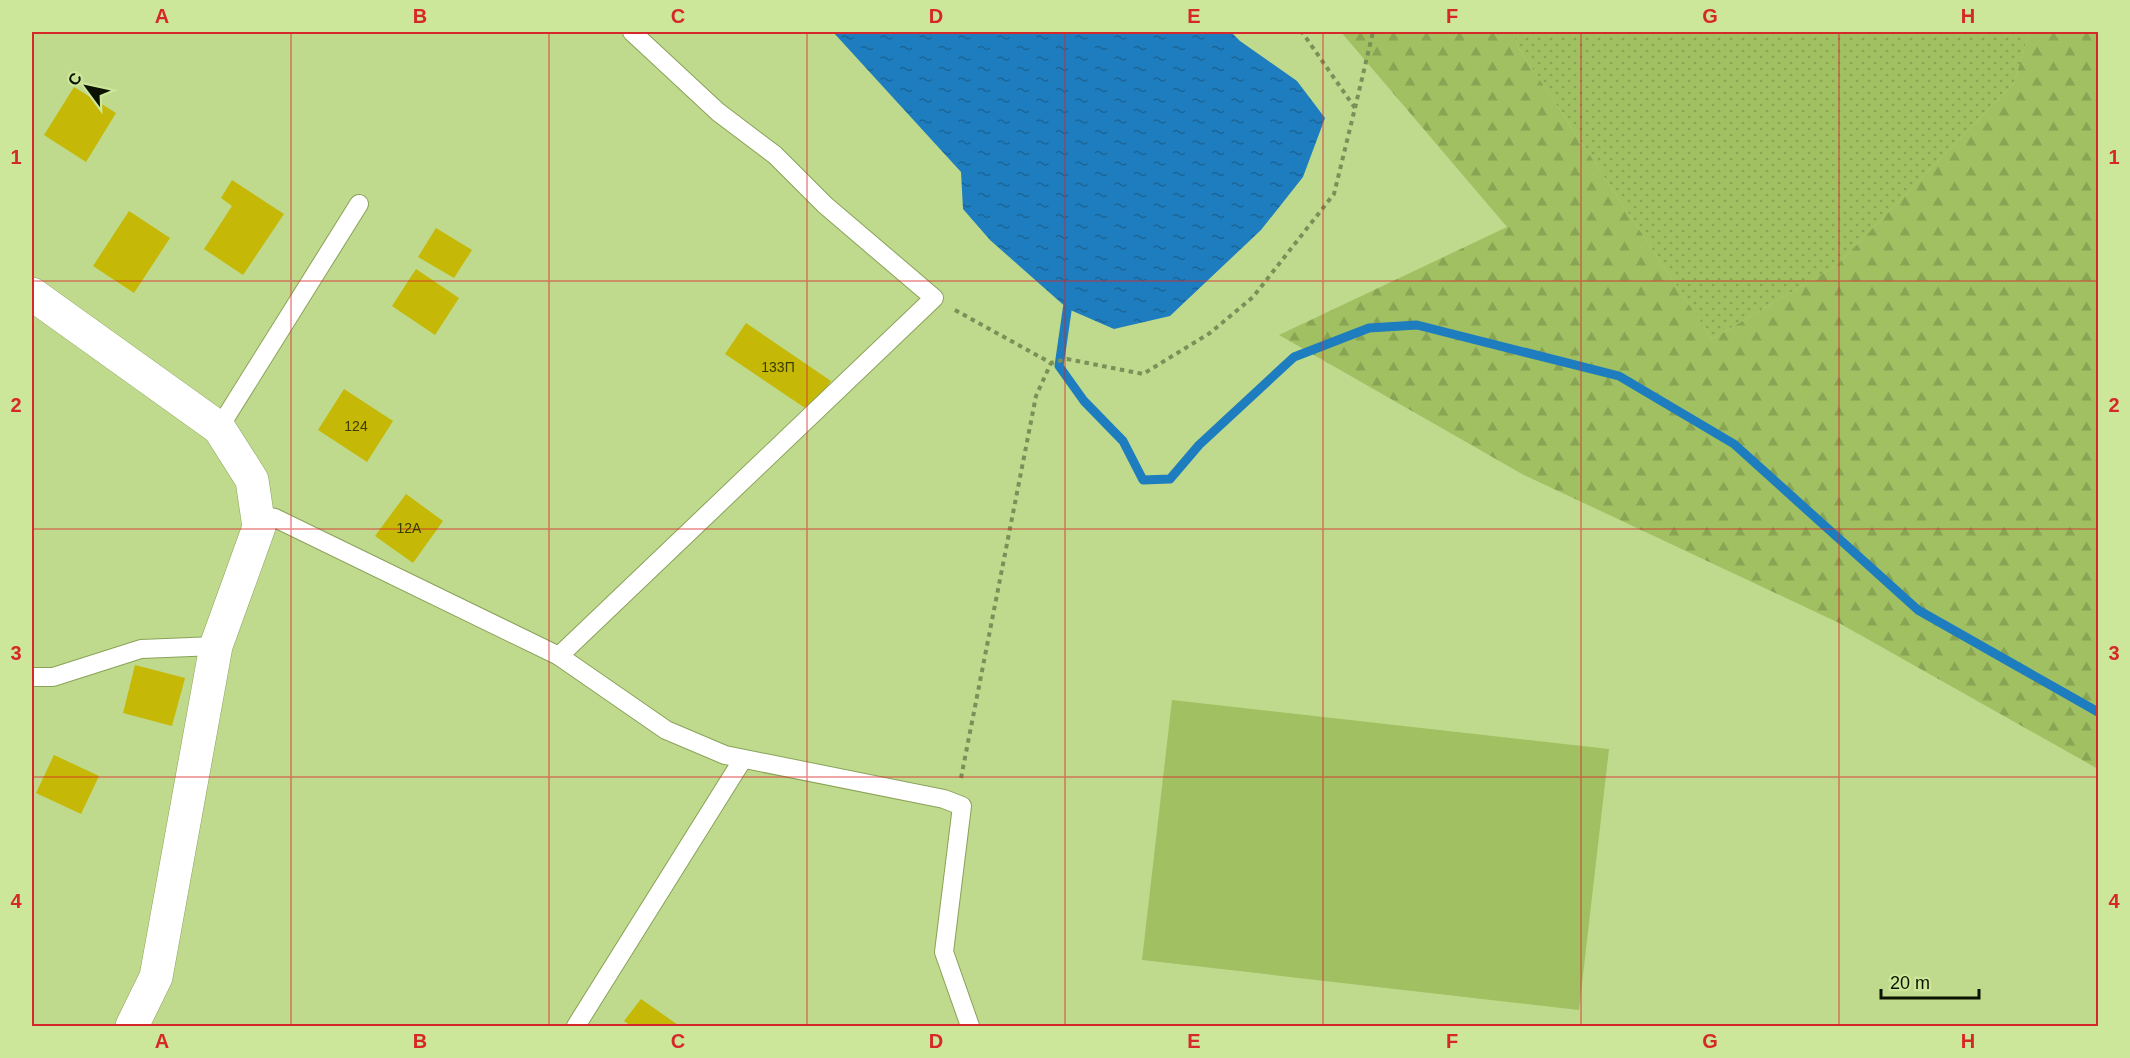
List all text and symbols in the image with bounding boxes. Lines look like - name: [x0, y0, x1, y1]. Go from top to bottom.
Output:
- text: A: [155, 5, 169, 27]
- text: B: [413, 5, 427, 27]
- text: C: [671, 5, 685, 27]
- text: D: [929, 5, 943, 27]
- text: E: [1187, 5, 1201, 27]
- text: F: [1446, 5, 1458, 27]
- text: G: [1702, 5, 1718, 27]
- text: H: [1961, 5, 1975, 27]
- north arrow: [57, 57, 117, 117]
- text: С: [65, 69, 85, 89]
- text: 1: [10, 146, 22, 168]
- text: 1: [2108, 146, 2120, 168]
- house number: 133П: [761, 359, 795, 375]
- text: 2: [10, 394, 22, 416]
- text: 2: [2108, 394, 2120, 416]
- house number: 124: [344, 418, 368, 434]
- house number: 12А: [397, 520, 422, 536]
- text: 3: [10, 642, 22, 664]
- text: 3: [2108, 642, 2120, 664]
- text: 4: [10, 890, 22, 912]
- text: 4: [2108, 890, 2120, 912]
- scale bar: [1881, 962, 1978, 1000]
- text: 20 m: [1890, 973, 1930, 993]
- text: A: [155, 1030, 169, 1052]
- text: B: [413, 1030, 427, 1052]
- text: C: [671, 1030, 685, 1052]
- text: D: [929, 1030, 943, 1052]
- text: E: [1187, 1030, 1201, 1052]
- text: F: [1446, 1030, 1458, 1052]
- text: G: [1702, 1030, 1718, 1052]
- text: H: [1961, 1030, 1975, 1052]

